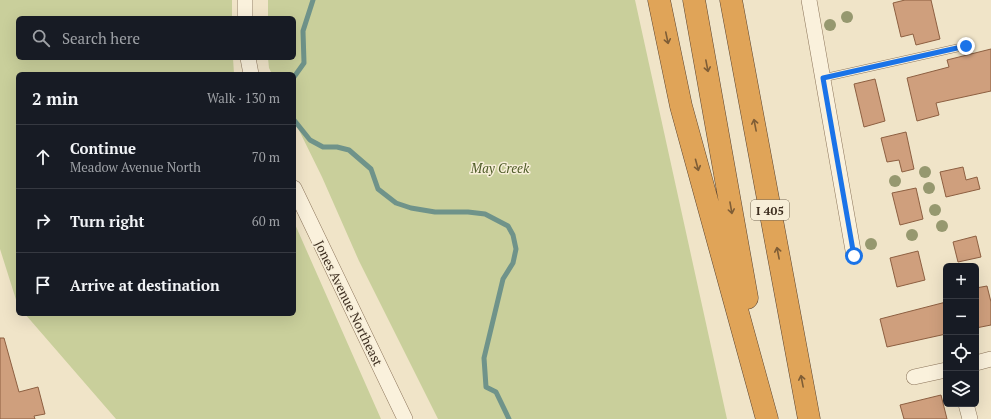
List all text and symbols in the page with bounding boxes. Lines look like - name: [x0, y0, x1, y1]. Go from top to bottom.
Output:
- search box: [16, 16, 296, 60]
- icon: search: [30, 27, 52, 49]
- text: Search here: [62, 28, 140, 48]
- one-way arrow: [664, 31, 672, 44]
- route end: [957, 37, 975, 55]
- one-way arrow: [703, 59, 711, 72]
- text: 2 min: [32, 87, 79, 110]
- text: Walk · 130 m: [207, 89, 280, 107]
- one-way arrow: [750, 119, 758, 132]
- text: Continue: [70, 138, 136, 158]
- icon: ahead: [32, 146, 54, 168]
- text: 70 m: [252, 148, 280, 166]
- text: Meadow Avenue North: [70, 158, 201, 176]
- one-way arrow: [694, 158, 701, 171]
- park label: May Creek: [470, 159, 530, 177]
- road number: I 405: [751, 200, 789, 220]
- one-way arrow: [727, 201, 735, 214]
- icon: right: [32, 210, 54, 232]
- text: Turn right: [70, 211, 145, 231]
- text: 60 m: [252, 212, 280, 230]
- street label: Jones Avenue Northeast: [311, 237, 387, 369]
- one-way arrow: [774, 247, 782, 260]
- route start: [845, 247, 863, 265]
- map controls: [943, 263, 979, 407]
- button: +: [943, 263, 979, 299]
- icon: arrive: [32, 274, 54, 296]
- text: Arrive at destination: [70, 275, 220, 295]
- button: −: [943, 299, 979, 335]
- button: locate: [943, 335, 979, 371]
- button: layers: [943, 371, 979, 407]
- one-way arrow: [798, 375, 806, 388]

